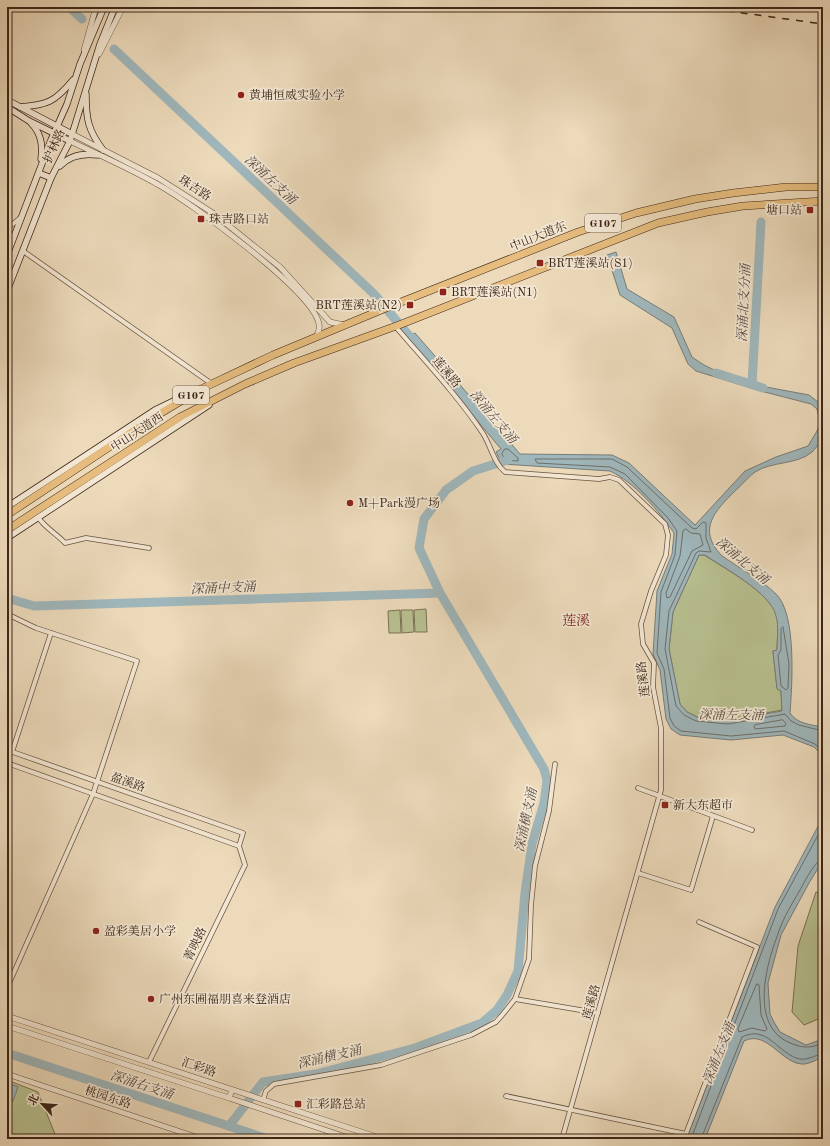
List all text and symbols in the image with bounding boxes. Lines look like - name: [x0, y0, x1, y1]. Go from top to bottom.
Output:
- place label: 黄埔恒威实验小学: [249, 88, 345, 102]
- marker: 黄埔恒威实验小学: [236, 90, 246, 100]
- street label: 护林路: [40, 127, 68, 165]
- water label: 深涌左支涌: [242, 152, 300, 208]
- street label: 珠吉路: [176, 172, 214, 204]
- place label: 塘口站: [766, 203, 802, 217]
- marker: 塘口站: [805, 205, 815, 215]
- place label: 珠吉路口站: [209, 212, 269, 226]
- marker: 珠吉路口站: [196, 214, 206, 224]
- road number: G107: [585, 214, 621, 232]
- street label: 中山大道东: [508, 218, 568, 254]
- place label: BRT莲溪站(S1): [548, 256, 633, 270]
- marker: BRT莲溪站(S1): [535, 258, 545, 268]
- water label: 深涌北支分涌: [735, 262, 753, 342]
- place label: BRT莲溪站(N1): [451, 285, 538, 299]
- marker: BRT莲溪站(N1): [438, 287, 448, 297]
- place label: BRT莲溪站(N2): [315, 298, 402, 312]
- marker: BRT莲溪站(N2): [405, 300, 415, 310]
- street label: 莲溪路: [430, 354, 464, 390]
- road number: G107: [173, 386, 209, 404]
- water label: 深涌左支涌: [467, 387, 521, 448]
- street label: 中山大道西: [108, 410, 166, 454]
- place label: M+Park漫广场: [358, 496, 440, 510]
- marker: M+Park漫广场: [345, 498, 355, 508]
- water label: 深涌北支涌: [713, 535, 773, 588]
- water label: 深涌中支涌: [190, 580, 258, 596]
- district label: 莲溪: [562, 613, 590, 628]
- street label: 莲溪路: [634, 660, 652, 698]
- water label: 深涌左支涌: [698, 707, 766, 723]
- street label: 盈溪路: [109, 770, 147, 794]
- water label: 深涌横支涌: [512, 785, 540, 853]
- place label: 新大东超市: [673, 798, 733, 812]
- marker: 新大东超市: [660, 800, 670, 810]
- place label: 盈彩美居小学: [104, 924, 176, 938]
- street label: 菁映路: [181, 925, 209, 963]
- marker: 盈彩美居小学: [91, 926, 101, 936]
- street label: 莲溪路: [579, 983, 603, 1021]
- place label: 广州东圃福朋喜来登酒店: [159, 992, 291, 1006]
- marker: 广州东圃福朋喜来登酒店: [146, 994, 156, 1004]
- water label: 深涌左支涌: [700, 1019, 738, 1086]
- water label: 深涌横支涌: [296, 1042, 364, 1071]
- street label: 汇彩路: [180, 1055, 218, 1079]
- water label: 深涌右支涌: [109, 1068, 177, 1102]
- street label: 桃园东路: [83, 1083, 133, 1111]
- north arrow: [22, 1084, 62, 1124]
- text: 北: [26, 1092, 42, 1108]
- place label: 汇彩路总站: [306, 1097, 366, 1111]
- marker: 汇彩路总站: [293, 1099, 303, 1109]

